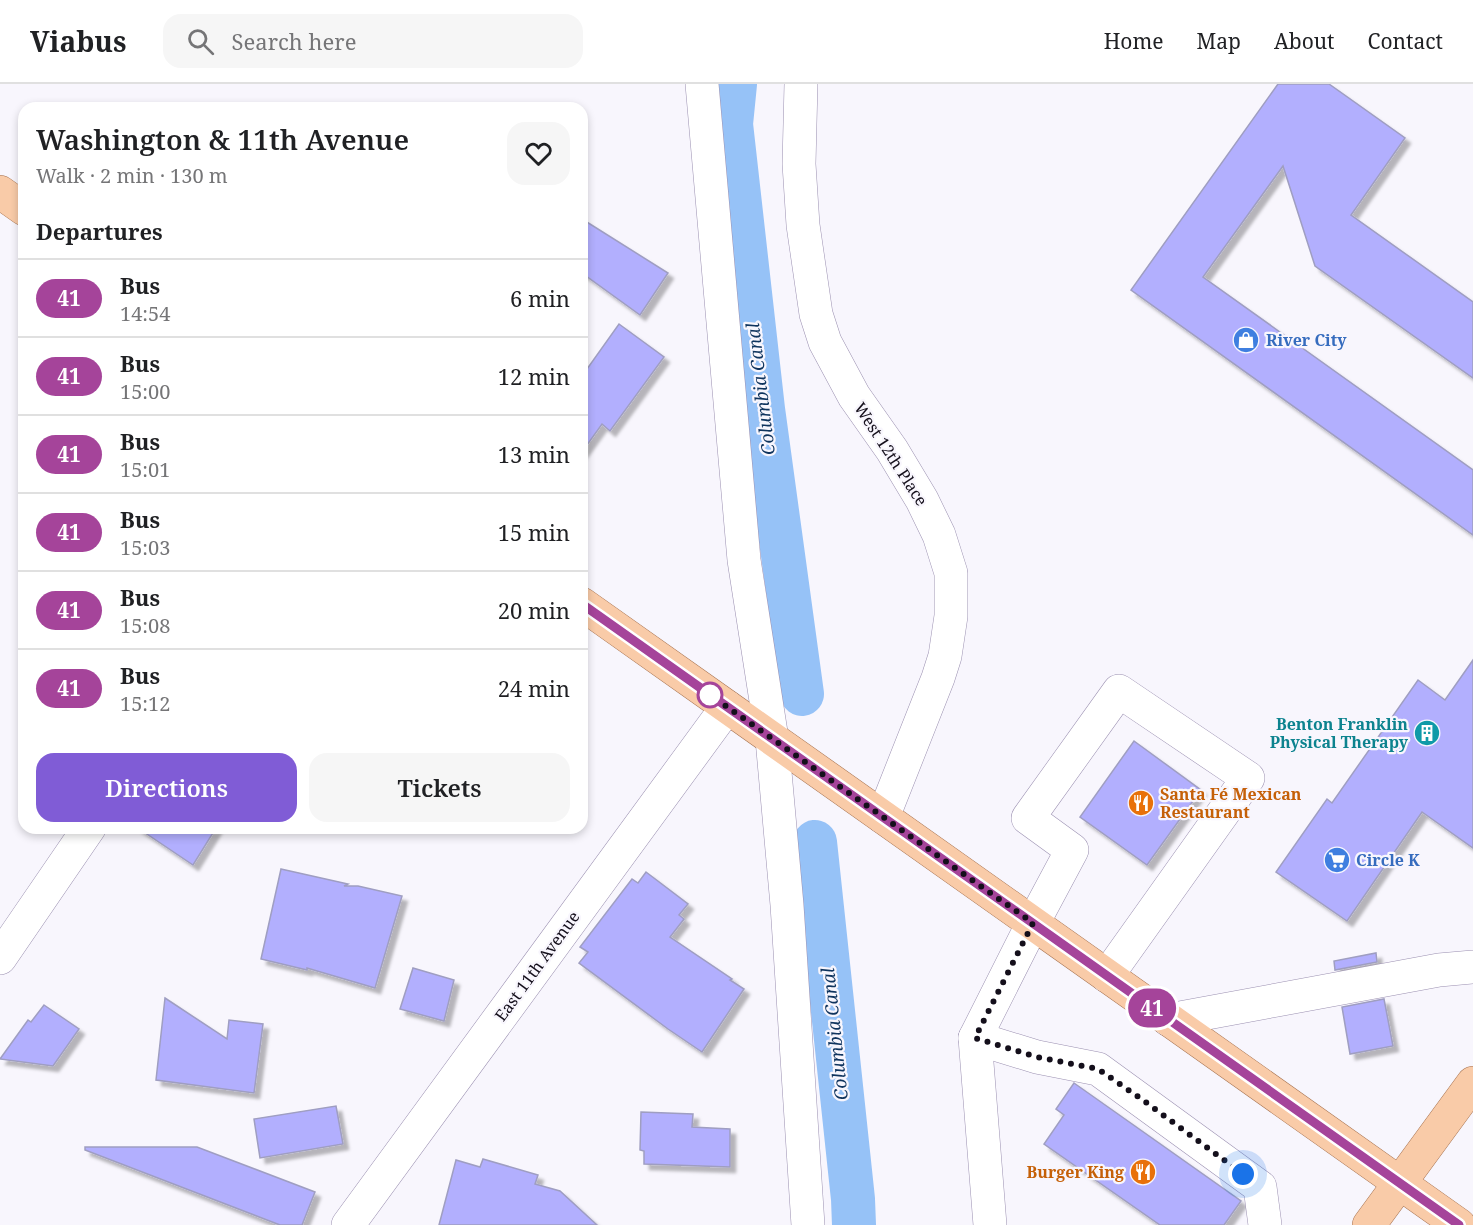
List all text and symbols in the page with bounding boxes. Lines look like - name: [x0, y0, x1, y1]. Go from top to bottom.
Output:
- search box: [163, 14, 583, 68]
- text: Viabus: [30, 22, 127, 60]
- icon: search: [184, 25, 217, 58]
- text: Search here: [232, 26, 356, 56]
- text: Home: [1104, 27, 1164, 55]
- text: Map: [1197, 27, 1241, 55]
- text: About: [1274, 27, 1335, 55]
- text: Contact: [1368, 27, 1443, 55]
- text: Washington & 11th Avenue: [36, 120, 409, 158]
- button: heart: [507, 122, 570, 185]
- text: Walk · 2 min · 130 m: [36, 162, 228, 189]
- text: Departures: [36, 216, 163, 246]
- text: Bus: [120, 270, 160, 300]
- text: 6 min: [510, 283, 570, 313]
- text: 41: [57, 284, 81, 312]
- text: 14:54: [120, 300, 170, 327]
- water label: Columbia Canal: [740, 321, 780, 457]
- shop icon: River City: [1231, 325, 1261, 355]
- place label: River City: [1266, 329, 1347, 351]
- text: Bus: [120, 348, 160, 378]
- text: 12 min: [498, 361, 570, 391]
- text: 41: [57, 362, 81, 390]
- text: 15:00: [120, 378, 170, 405]
- street label: West 12th Place: [849, 398, 933, 510]
- text: Bus: [120, 426, 160, 456]
- text: 13 min: [498, 439, 570, 469]
- text: 41: [57, 440, 81, 468]
- text: 15:01: [120, 456, 170, 483]
- text: Bus: [120, 504, 160, 534]
- text: 15 min: [498, 517, 570, 547]
- text: 41: [57, 518, 81, 546]
- text: 15:03: [120, 534, 170, 561]
- text: Bus: [120, 582, 160, 612]
- text: 20 min: [498, 595, 570, 625]
- text: 41: [57, 596, 81, 624]
- text: 15:08: [120, 612, 170, 639]
- text: Bus: [120, 660, 160, 690]
- text: 24 min: [498, 673, 570, 703]
- text: 41: [57, 674, 81, 702]
- unlabelled marker: [697, 682, 723, 708]
- text: 15:12: [120, 690, 170, 717]
- place label: Benton Franklin Physical Therapy: [1270, 713, 1409, 753]
- building icon: Benton Franklin Physical Therapy: [1412, 718, 1442, 748]
- button: Directions: [36, 753, 297, 822]
- button: Tickets: [309, 753, 570, 822]
- place label: Santa Fé Mexican Restaurant: [1160, 783, 1302, 823]
- restaurant icon: Santa Fé Mexican Restaurant: [1126, 788, 1156, 818]
- supermarket icon: Circle K: [1322, 845, 1352, 875]
- place label: Circle K: [1356, 849, 1420, 871]
- street label: East 11th Avenue: [490, 907, 584, 1025]
- water label: Columbia Canal: [815, 966, 853, 1102]
- line badge: 41: [1125, 988, 1179, 1028]
- text: 41: [1140, 994, 1164, 1022]
- restaurant icon: Burger King: [1128, 1157, 1158, 1187]
- your location: [1228, 1159, 1258, 1189]
- place label: Burger King: [1027, 1161, 1124, 1183]

